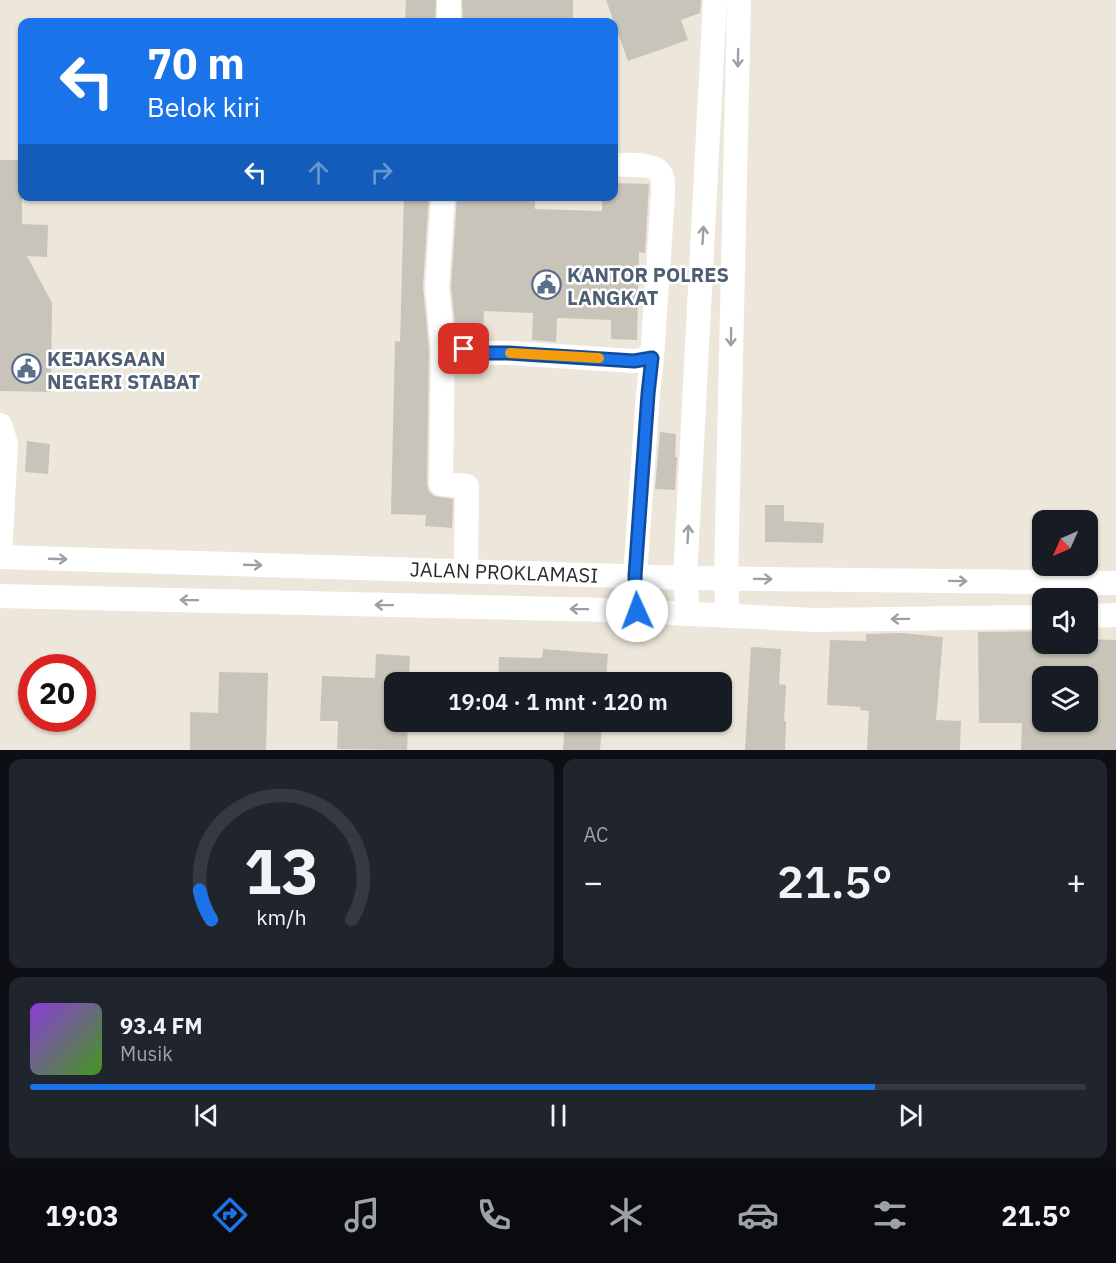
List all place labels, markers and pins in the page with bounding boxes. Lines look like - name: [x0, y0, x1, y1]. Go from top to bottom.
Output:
- place label: KANTOR POLRES LANGKAT: [567, 261, 729, 311]
- public building icon: KANTOR POLRES LANGKAT: [530, 269, 562, 301]
- pin: [438, 323, 489, 374]
- place label: KEJAKSAAN NEGERI STABAT: [47, 345, 201, 395]
- public building icon: KEJAKSAAN NEGERI STABAT: [10, 353, 42, 385]

